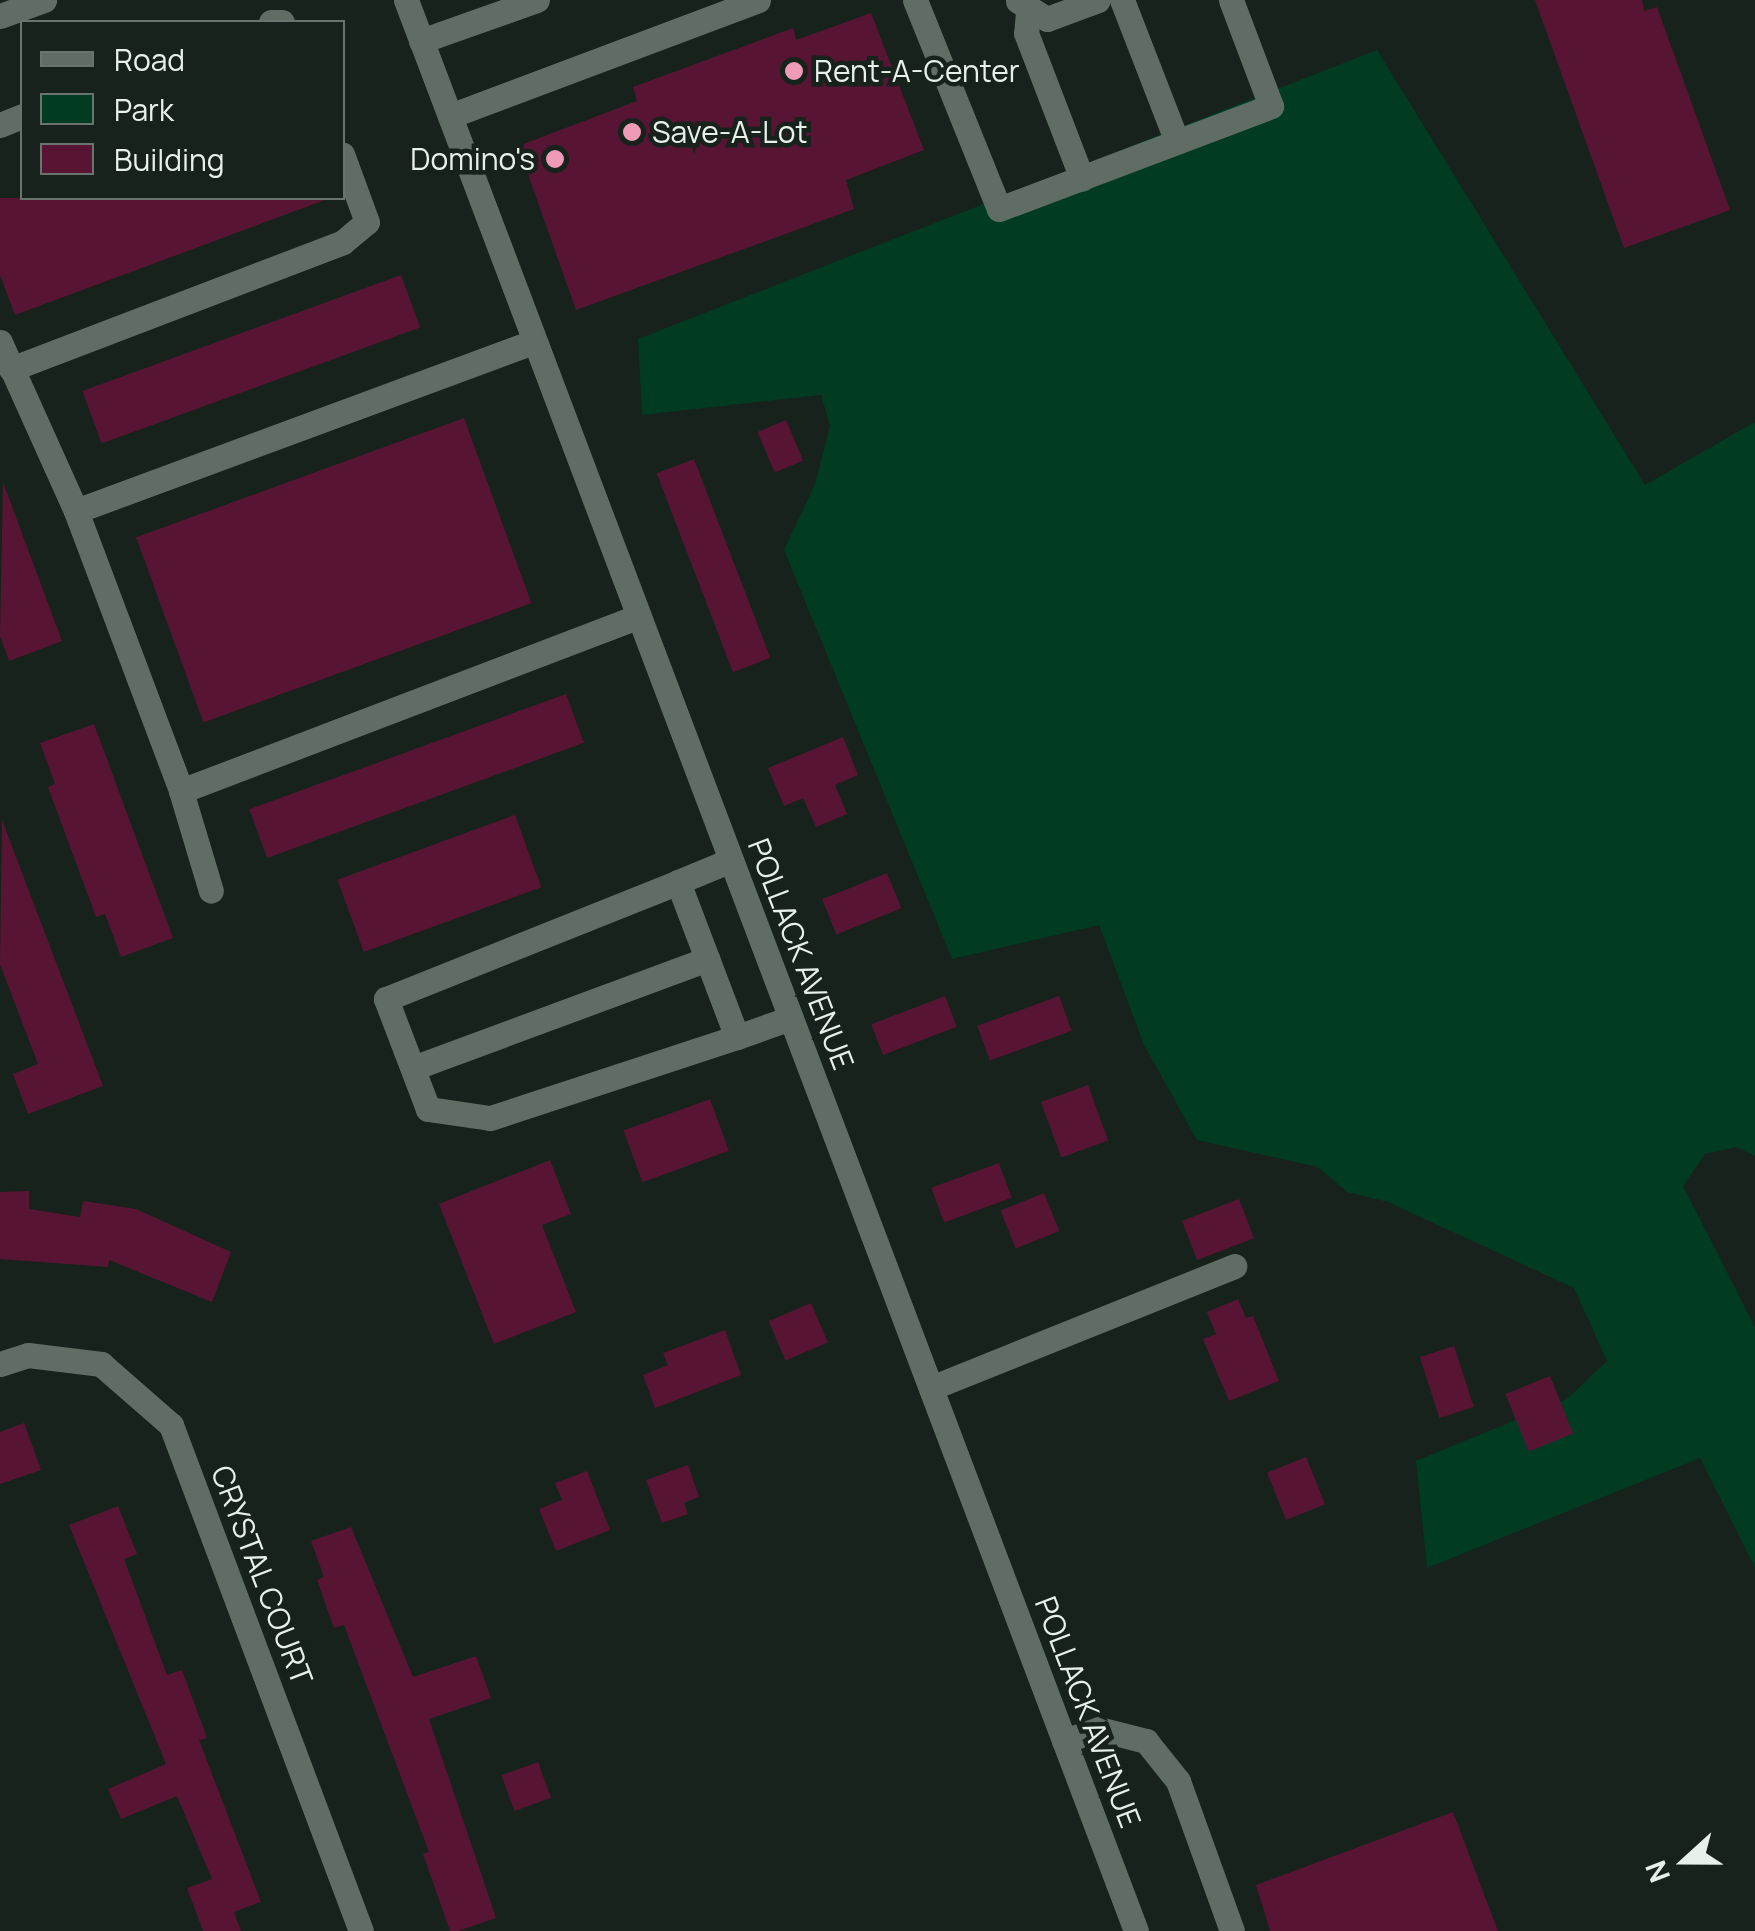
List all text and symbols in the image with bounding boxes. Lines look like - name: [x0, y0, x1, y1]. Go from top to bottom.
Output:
- legend: [20, 20, 345, 200]
- text: Road: [114, 39, 185, 80]
- place label: Rent-A-Center: [814, 53, 1020, 89]
- marker: Rent-A-Center: [783, 60, 805, 82]
- text: Park: [114, 89, 174, 130]
- place label: Save-A-Lot: [652, 114, 807, 150]
- marker: Save-A-Lot: [621, 121, 643, 143]
- text: Building: [114, 139, 225, 180]
- place label: Domino's: [410, 141, 535, 177]
- marker: Domino's: [544, 148, 566, 170]
- street label: POLLACK AVENUE: [740, 833, 862, 1075]
- street label: CRYSTAL COURT: [203, 1460, 321, 1690]
- street label: POLLACK AVENUE: [1027, 1591, 1149, 1833]
- north arrow: [1635, 1811, 1735, 1911]
- text: N: [1636, 1856, 1678, 1888]

